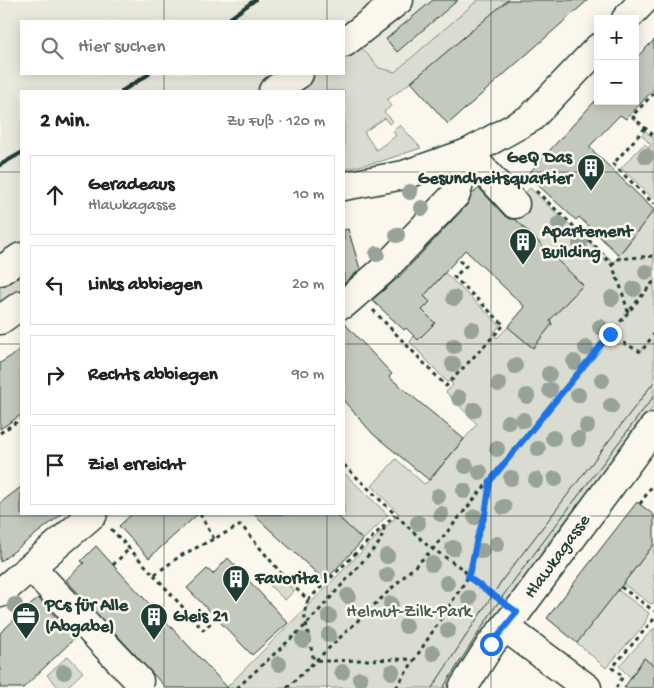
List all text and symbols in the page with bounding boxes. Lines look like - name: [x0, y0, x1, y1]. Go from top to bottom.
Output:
- map controls: [594, 15, 639, 105]
- button: +: [594, 15, 639, 60]
- search box: [20, 20, 345, 75]
- icon: search: [38, 34, 66, 62]
- text: Hier suchen: [78, 36, 165, 59]
- button: −: [594, 60, 639, 105]
- text: 2 Min.: [40, 110, 91, 135]
- text: Zu Fuß · 120 m: [227, 113, 325, 132]
- place label: GeQ Das Gesundheitsquartier: [418, 148, 575, 190]
- building icon: GeQ Das Gesundheitsquartier: [576, 153, 606, 192]
- text: Geradeaus: [88, 174, 174, 197]
- icon: ahead: [41, 181, 69, 209]
- text: 10 m: [293, 186, 324, 205]
- text: Hlawkagasse: [88, 197, 176, 216]
- place label: Apartement Building: [541, 222, 634, 264]
- building icon: Apartement Building: [508, 227, 538, 266]
- icon: left: [41, 271, 69, 299]
- text: Links abbiegen: [88, 274, 202, 297]
- text: 20 m: [292, 276, 324, 295]
- route end: [599, 323, 622, 346]
- icon: right: [41, 361, 69, 389]
- text: Rechts abbiegen: [88, 364, 218, 387]
- text: 90 m: [292, 366, 324, 385]
- icon: arrive: [41, 451, 69, 479]
- text: Ziel erreicht: [88, 454, 185, 477]
- street label: Hlawkagasse: [520, 510, 596, 603]
- building icon: Favorita I: [221, 564, 251, 603]
- place label: Favorita I: [254, 569, 328, 590]
- place label: PCs für Alle (Abgabe): [44, 596, 129, 638]
- office icon: PCs für Alle (Abgabe): [11, 601, 41, 640]
- building icon: Gleis 21: [139, 602, 169, 641]
- park label: Helmut-Zilk-Park: [346, 602, 474, 623]
- place label: Gleis 21: [173, 607, 229, 628]
- route start: [480, 633, 503, 656]

